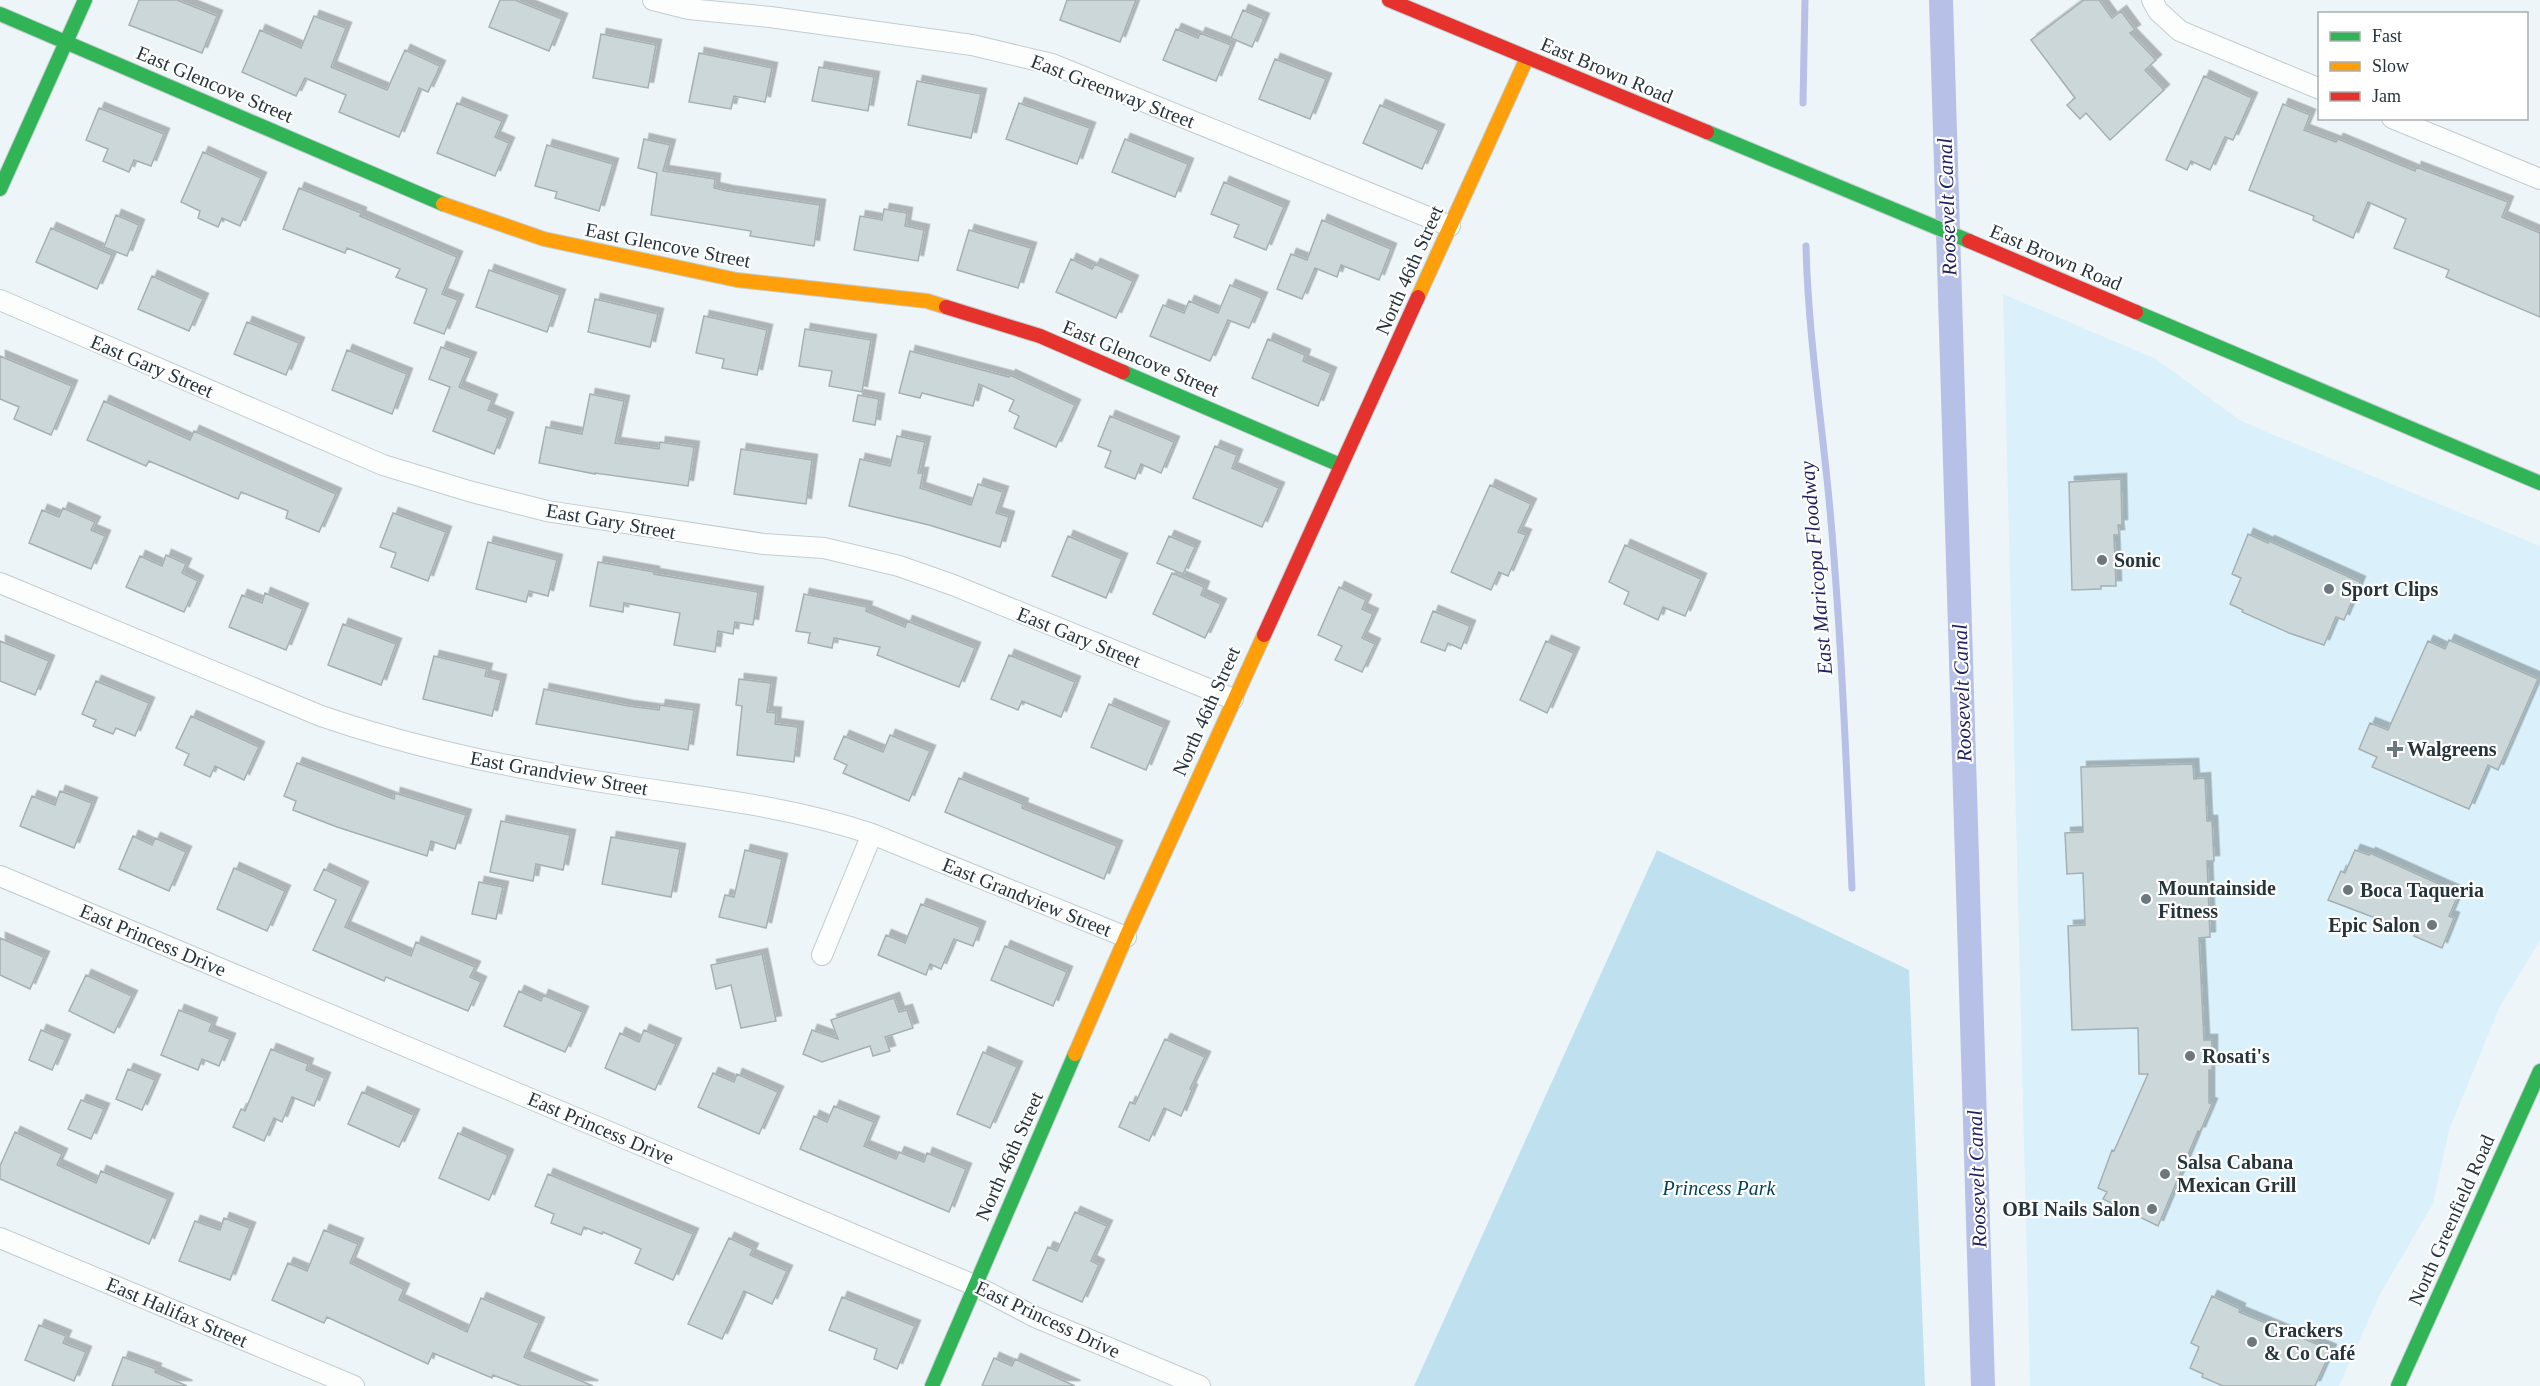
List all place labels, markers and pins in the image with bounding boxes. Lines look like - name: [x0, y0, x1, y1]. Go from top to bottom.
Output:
- place label: Sonic: [2114, 549, 2161, 571]
- marker: Sonic: [2095, 553, 2109, 567]
- place label: Sport Clips: [2341, 578, 2438, 601]
- marker: Sport Clips: [2322, 582, 2336, 596]
- place label: Walgreens: [2407, 738, 2497, 761]
- marker: Walgreens: [2388, 742, 2402, 756]
- place label: Mountainside Fitness: [2158, 877, 2276, 922]
- place label: Boca Taqueria: [2360, 879, 2484, 902]
- marker: Boca Taqueria: [2341, 883, 2355, 897]
- marker: Mountainside Fitness: [2139, 892, 2153, 906]
- place label: Epic Salon: [2328, 914, 2420, 937]
- marker: Epic Salon: [2425, 918, 2439, 932]
- place label: Rosati's: [2202, 1045, 2270, 1067]
- marker: Rosati's: [2183, 1049, 2197, 1063]
- place label: Salsa Cabana Mexican Grill: [2177, 1151, 2297, 1196]
- marker: Salsa Cabana Mexican Grill: [2158, 1167, 2172, 1181]
- place label: OBI Nails Salon: [2002, 1198, 2140, 1220]
- marker: OBI Nails Salon: [2145, 1202, 2159, 1216]
- place label: Crackers & Co Café: [2264, 1319, 2355, 1364]
- marker: Crackers & Co Café: [2245, 1335, 2259, 1349]

